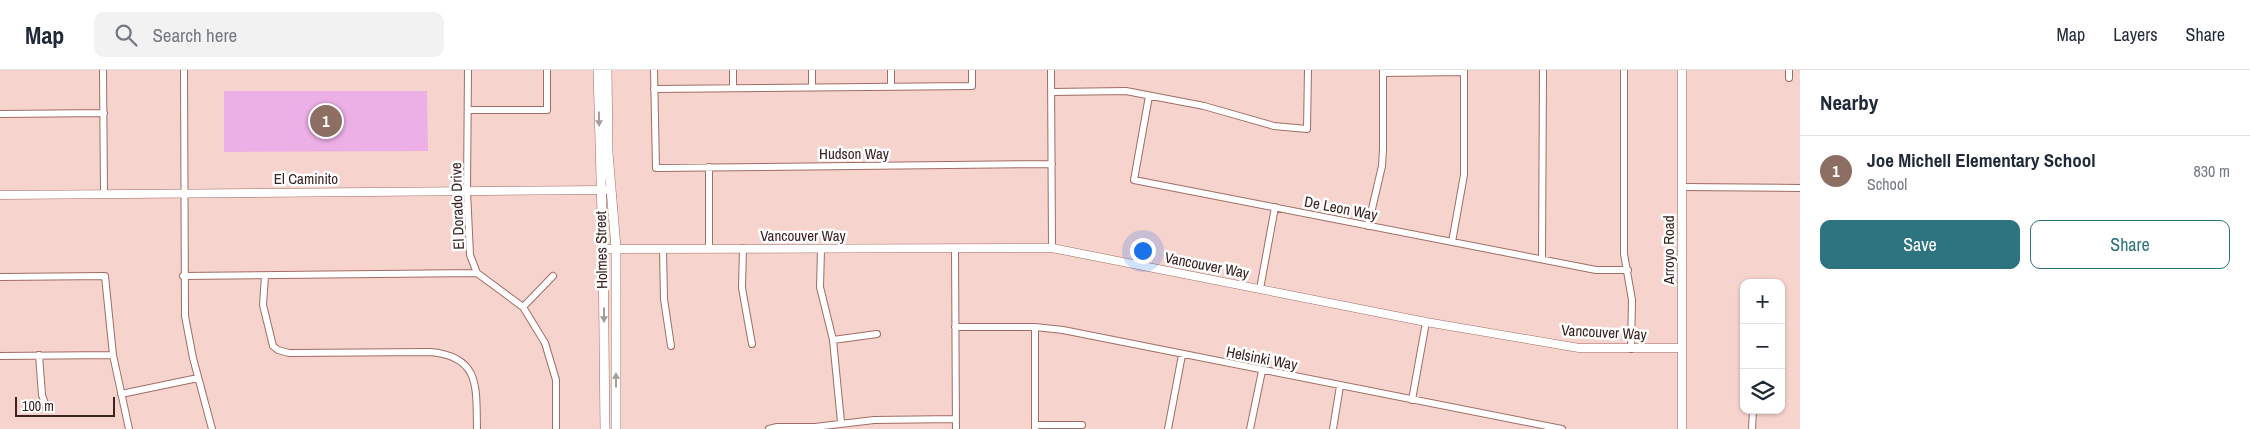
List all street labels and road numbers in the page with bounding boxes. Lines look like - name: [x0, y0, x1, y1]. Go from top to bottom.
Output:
- street label: Hudson Way: [819, 143, 890, 164]
- street label: El Dorado Drive: [445, 162, 469, 250]
- street label: El Caminito: [274, 168, 338, 189]
- street label: De Leon Way: [1303, 191, 1380, 226]
- street label: Holmes Street: [590, 210, 612, 289]
- street label: Arroyo Road: [1658, 215, 1679, 286]
- street label: Vancouver Way: [760, 225, 847, 246]
- street label: Vancouver Way: [1163, 247, 1252, 284]
- street label: Vancouver Way: [1561, 319, 1648, 345]
- street label: Helsinki Way: [1225, 341, 1300, 375]

